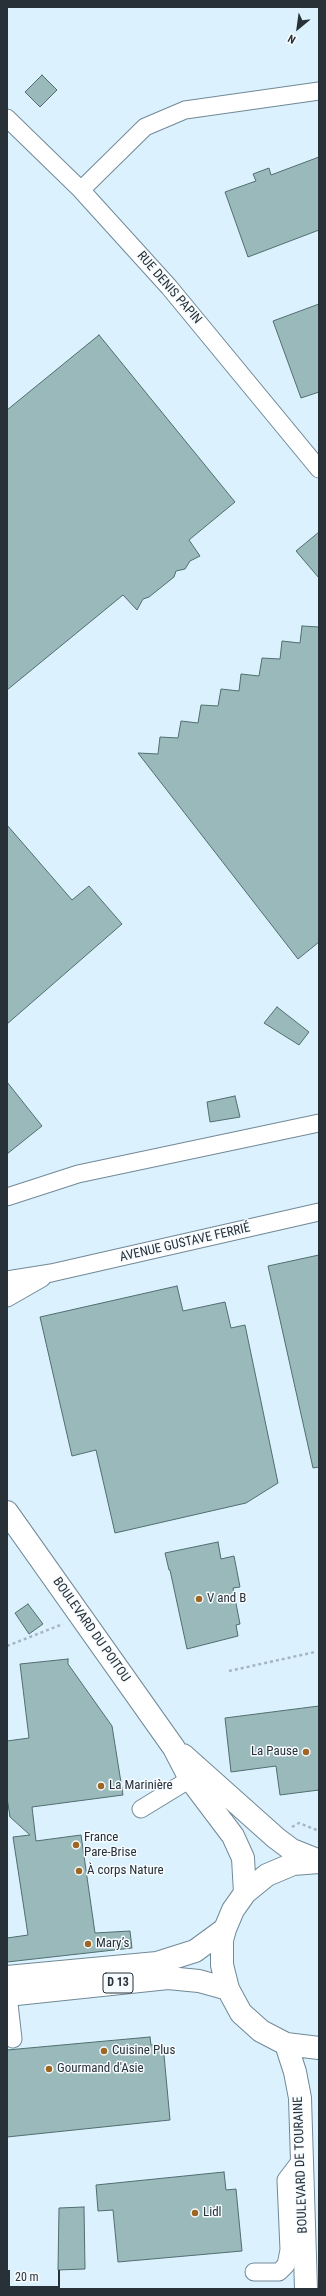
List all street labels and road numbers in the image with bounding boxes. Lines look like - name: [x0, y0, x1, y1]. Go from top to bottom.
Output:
- street label: RUE DENIS PAPIN: [133, 249, 205, 327]
- street label: AVENUE GUSTAVE FERRIÉ: [118, 1220, 252, 1266]
- street label: BOULEVARD DU POITOU: [49, 1575, 133, 1685]
- road number: D 13: [103, 1973, 133, 1993]
- street label: BOULEVARD DE TOURAINE: [291, 2096, 311, 2234]

